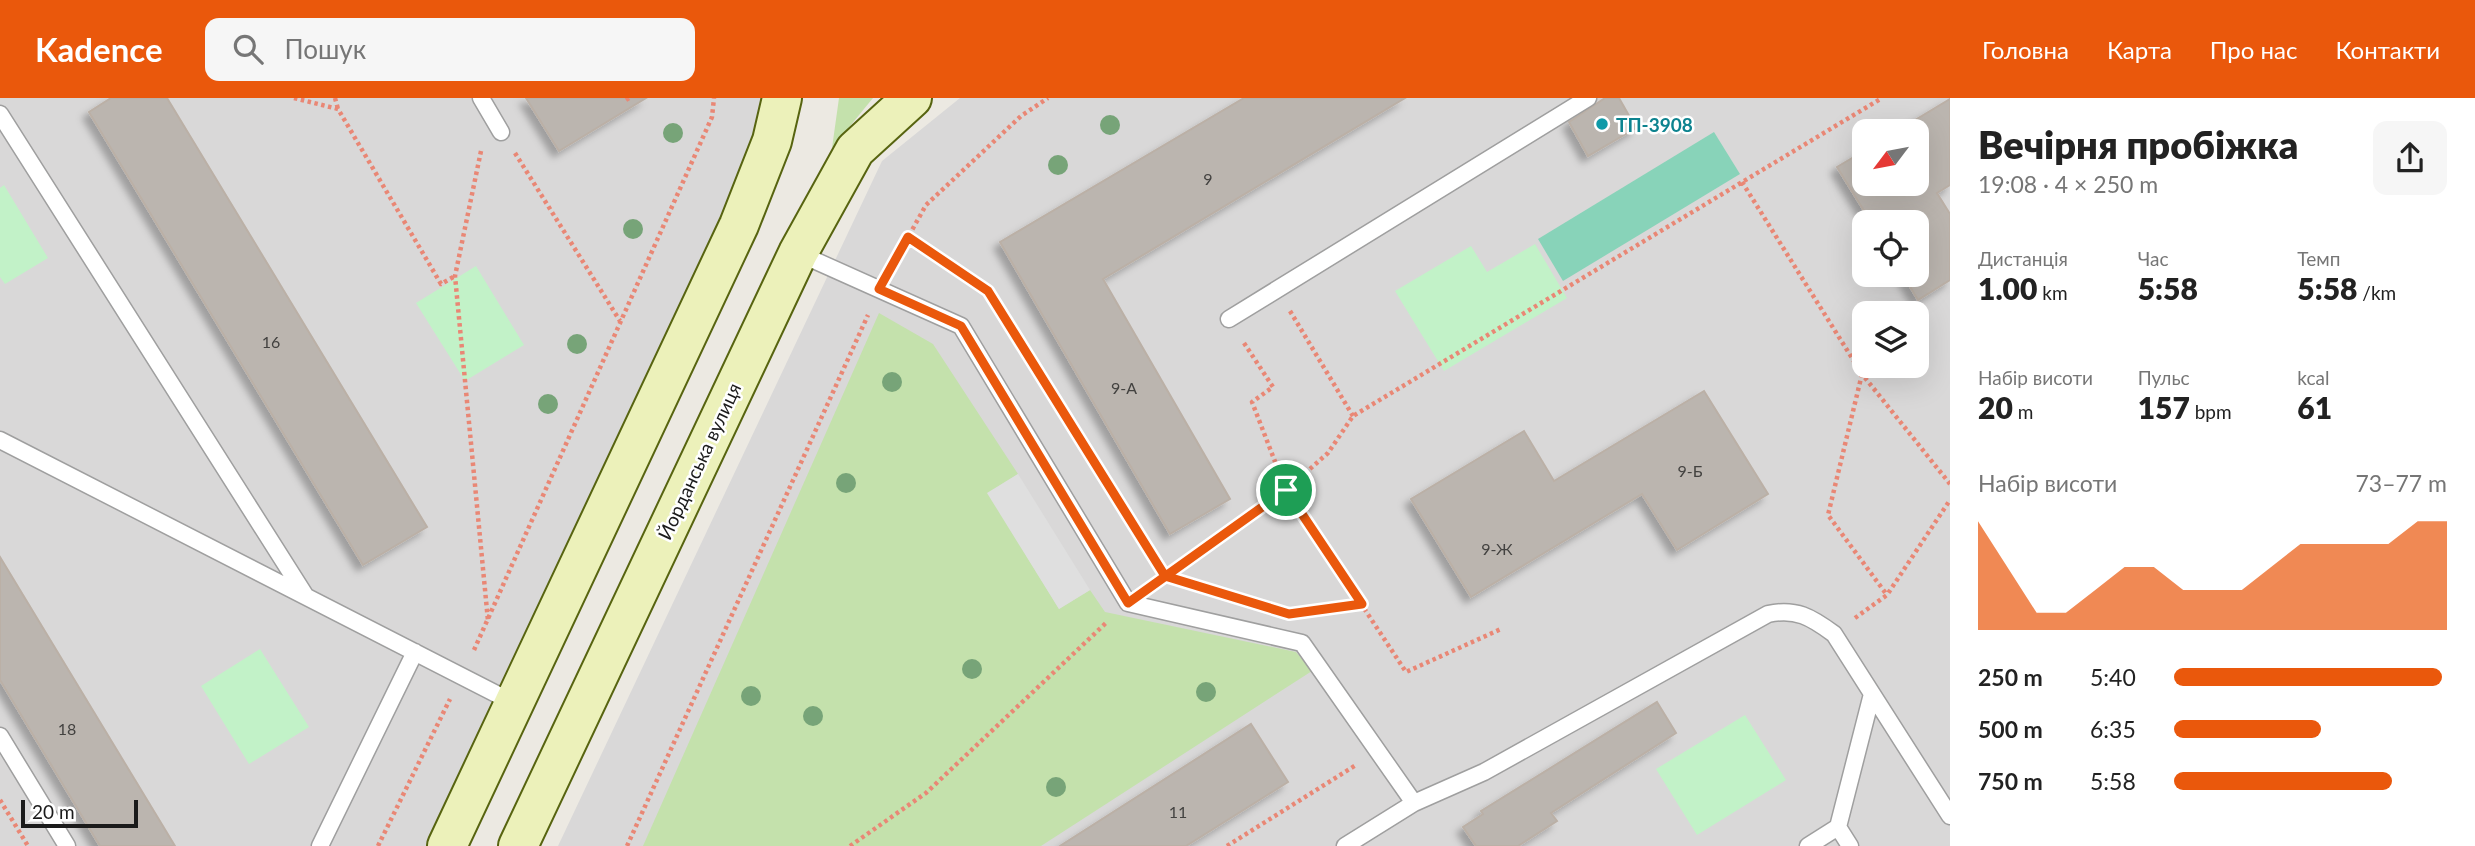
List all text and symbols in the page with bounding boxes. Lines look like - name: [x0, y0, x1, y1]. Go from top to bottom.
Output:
- search box: [205, 18, 695, 81]
- text: Kadence: [35, 29, 163, 69]
- icon: search: [229, 30, 267, 68]
- text: Пошук: [285, 33, 366, 65]
- text: Головна: [1982, 35, 2069, 64]
- text: Карта: [2107, 35, 2172, 64]
- text: Про нас: [2210, 35, 2297, 64]
- text: Контакти: [2335, 35, 2440, 64]
- place label: ТП-3908: [1616, 113, 1693, 136]
- marker: ТП-3908: [1594, 116, 1610, 132]
- north arrow: [1852, 119, 1928, 196]
- map controls: [1852, 119, 1929, 378]
- text: Вечірня пробіжка: [1978, 121, 2298, 167]
- button: share: [2373, 121, 2447, 195]
- house number: 9: [1203, 169, 1213, 188]
- text: 19:08 · 4 × 250 m: [1978, 170, 2158, 198]
- button: locate: [1852, 210, 1929, 287]
- text: Дистанція: [1978, 247, 2068, 270]
- text: Час: [2138, 247, 2168, 270]
- text: Темп: [2297, 247, 2340, 270]
- text: 1.00: [1978, 270, 2037, 306]
- text: 5:58: [2138, 270, 2198, 306]
- text: 5:58: [2297, 270, 2357, 306]
- text: km: [2037, 281, 2068, 304]
- text: /km: [2357, 281, 2396, 304]
- button: layers: [1852, 301, 1929, 378]
- house number: 16: [262, 332, 280, 351]
- text: Набір висоти: [1978, 366, 2093, 389]
- text: Пульс: [2138, 366, 2190, 389]
- text: kcal: [2297, 366, 2329, 389]
- house number: 9-А: [1111, 378, 1137, 397]
- street label: Йорданська вулиця: [653, 379, 745, 543]
- text: 20: [1978, 389, 2013, 425]
- text: 157: [2138, 389, 2190, 425]
- text: 61: [2297, 389, 2332, 425]
- text: m: [2013, 400, 2033, 423]
- text: bpm: [2190, 400, 2232, 423]
- pin: [1256, 460, 1316, 520]
- house number: 9-Б: [1677, 461, 1703, 480]
- text: Набір висоти: [1978, 469, 2117, 497]
- text: 73–77 m: [2355, 469, 2447, 497]
- icon: arrive: [1267, 471, 1305, 509]
- house number: 9-Ж: [1481, 539, 1513, 558]
- text: 250 m: [1978, 663, 2043, 691]
- text: 5:40: [2090, 663, 2136, 691]
- text: 500 m: [1978, 715, 2043, 743]
- text: 6:35: [2090, 715, 2136, 743]
- house number: 18: [58, 719, 76, 738]
- text: 750 m: [1978, 767, 2043, 795]
- text: 5:58: [2090, 767, 2136, 795]
- scale bar: [21, 797, 138, 829]
- text: 20 m: [32, 800, 75, 823]
- house number: 11: [1169, 802, 1187, 821]

